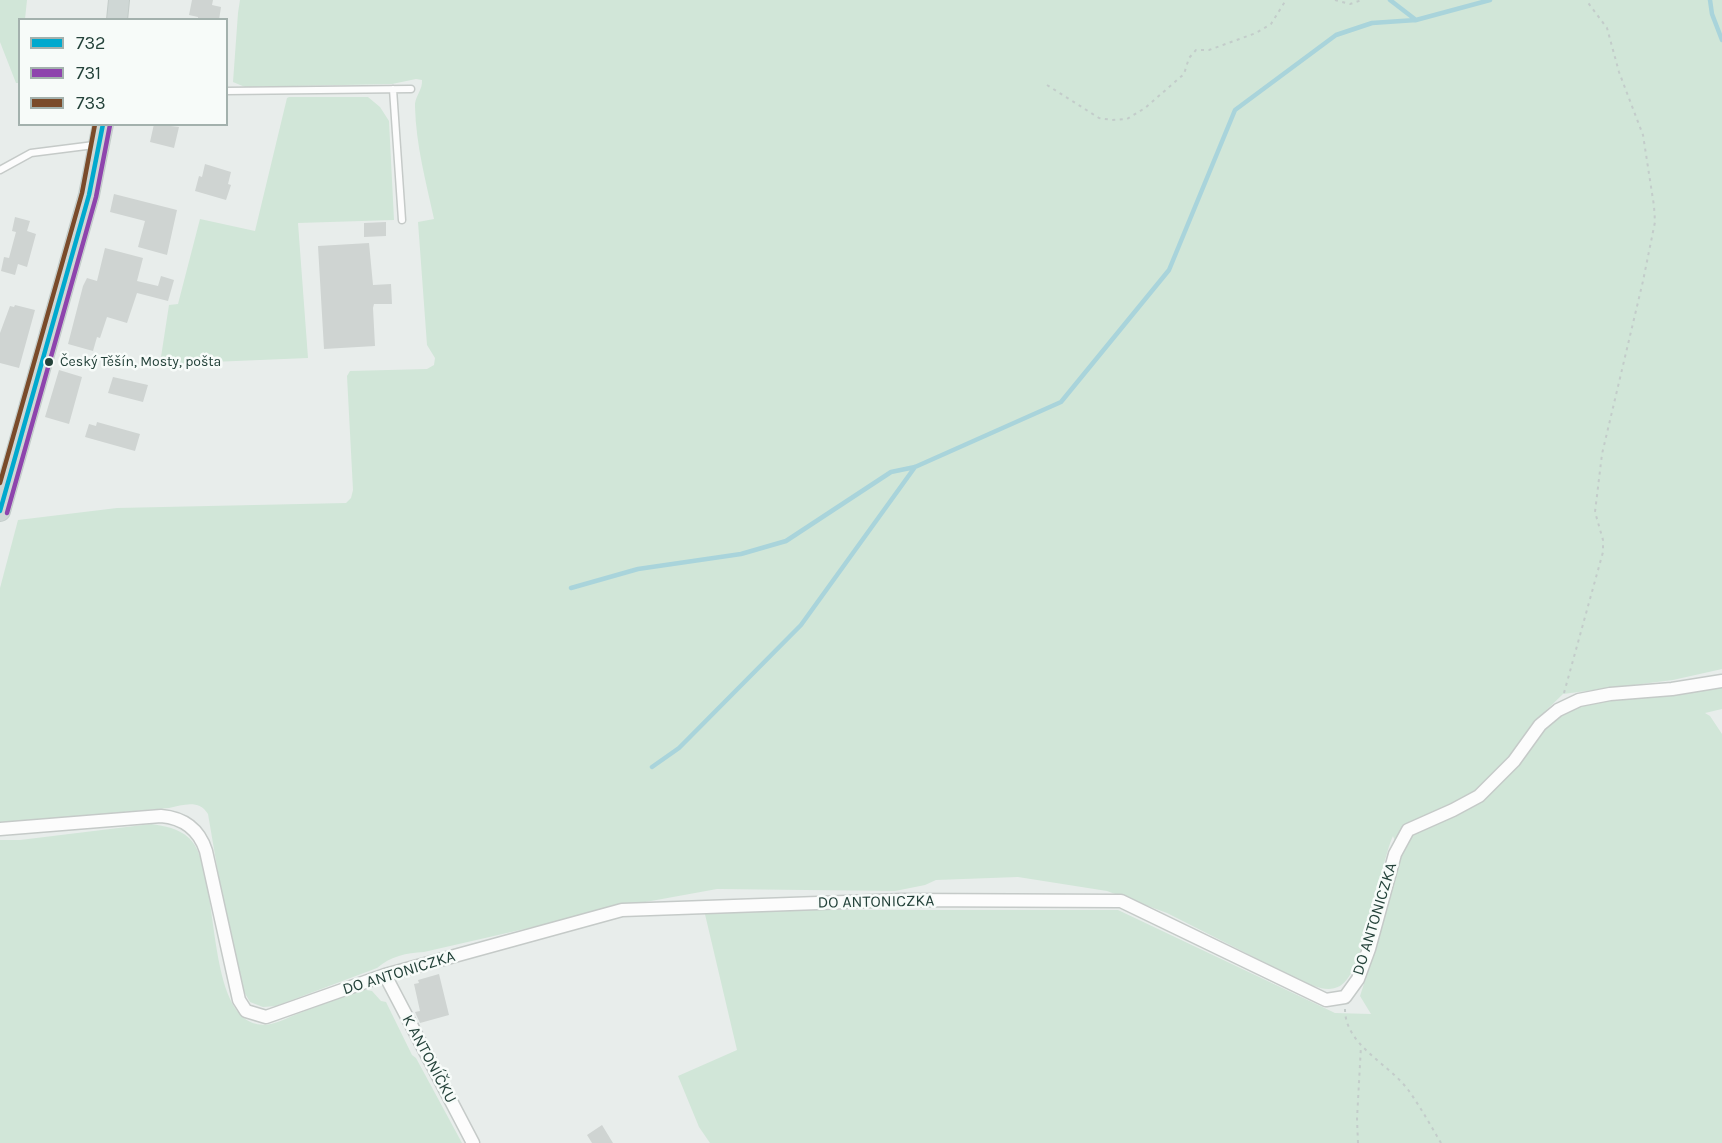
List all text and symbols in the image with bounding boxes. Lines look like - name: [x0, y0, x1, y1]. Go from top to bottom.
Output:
- legend: [18, 18, 228, 126]
- text: 732: [76, 32, 106, 54]
- text: 731: [76, 62, 101, 84]
- text: 733: [76, 92, 106, 114]
- place label: Český Těšín, Mosty, pošta: [60, 354, 221, 370]
- marker: Český Těšín, Mosty, pošta: [43, 356, 55, 368]
- street label: DO ANTONICZKA: [1349, 860, 1401, 978]
- street label: DO ANTONICZKA: [817, 891, 935, 913]
- street label: DO ANTONICZKA: [340, 947, 458, 999]
- street label: K ANTONÍČKU: [398, 1011, 460, 1107]

